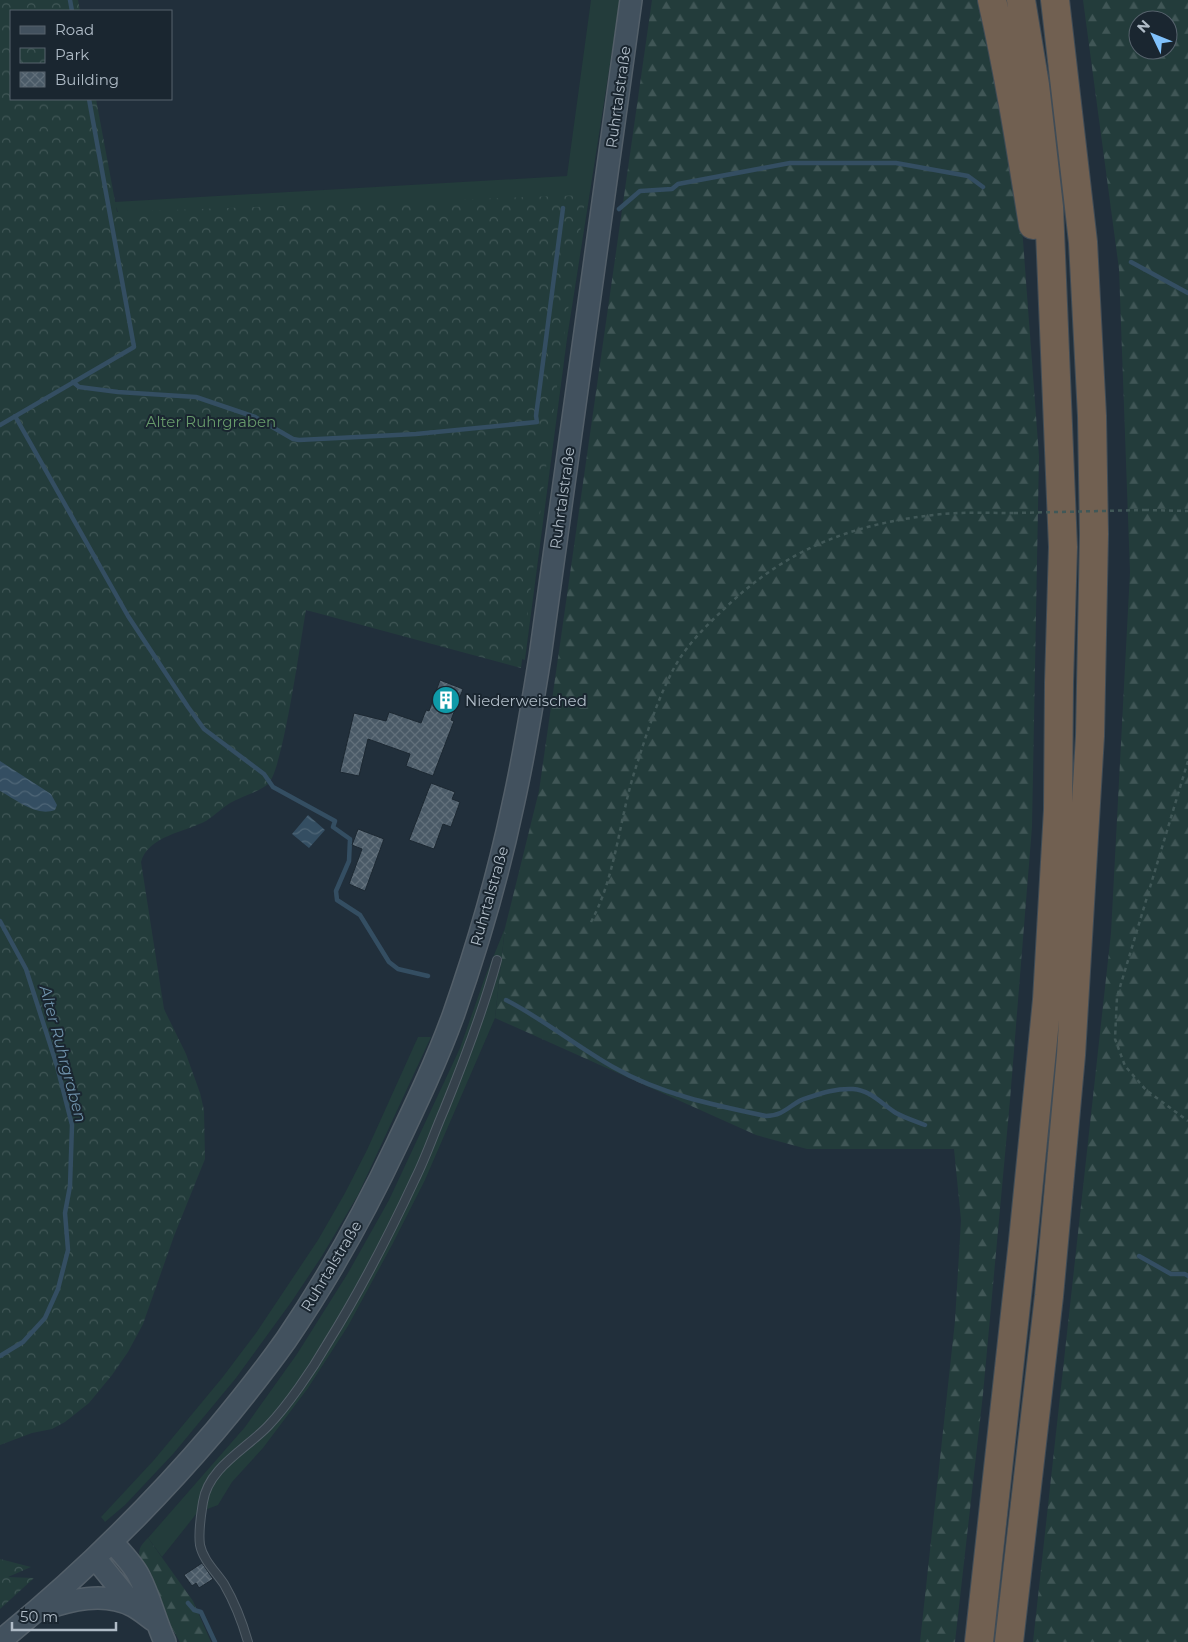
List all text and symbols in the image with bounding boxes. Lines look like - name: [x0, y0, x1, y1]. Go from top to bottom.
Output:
- legend: [10, 10, 172, 100]
- north arrow: [1128, 10, 1178, 60]
- text: N: [1133, 16, 1154, 36]
- text: Road: [55, 20, 94, 39]
- text: Park: [55, 45, 89, 64]
- street label: Ruhrtalstraße: [601, 45, 635, 149]
- text: Building: [55, 70, 119, 89]
- park label: Alter Ruhrgraben: [146, 412, 276, 431]
- street label: Ruhrtalstraße: [545, 446, 579, 550]
- building icon: Niederweisched: [431, 685, 461, 715]
- place label: Niederweisched: [465, 691, 587, 710]
- street label: Ruhrtalstraße: [466, 844, 512, 948]
- water label: Alter Ruhrgraben: [35, 982, 90, 1125]
- street label: Ruhrtalstraße: [296, 1217, 366, 1315]
- scale bar: [12, 1600, 116, 1632]
- text: 50 m: [20, 1607, 58, 1626]

